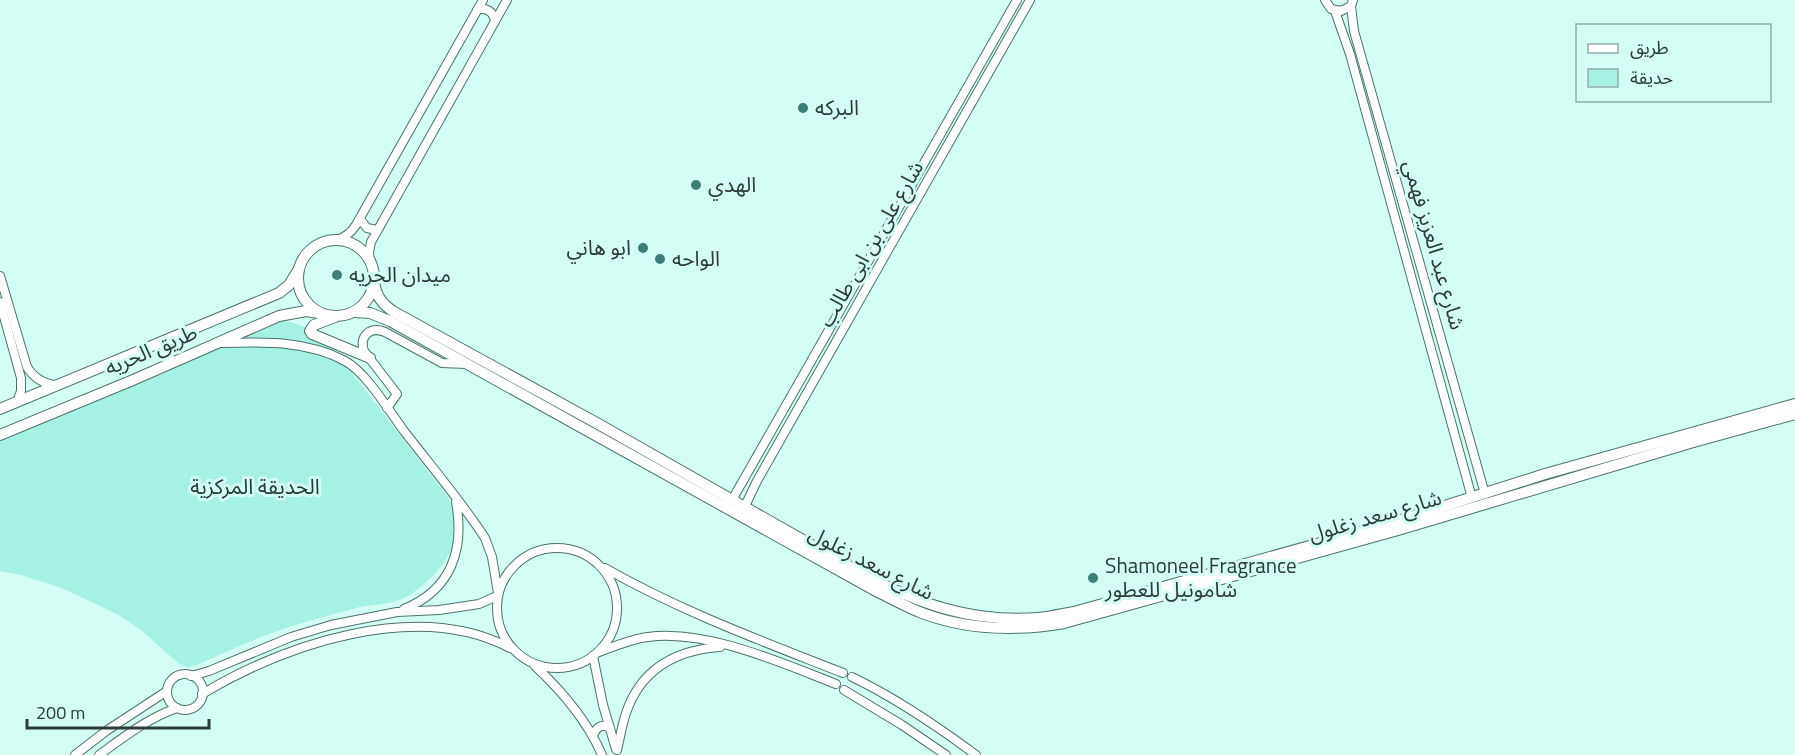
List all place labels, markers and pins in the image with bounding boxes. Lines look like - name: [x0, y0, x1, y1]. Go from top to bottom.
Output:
- place label: البركه: [815, 91, 859, 123]
- marker: البركه: [796, 101, 810, 115]
- place label: الهدي: [708, 168, 756, 201]
- marker: الهدي: [689, 178, 703, 192]
- place label: ابو هاني: [567, 231, 631, 264]
- marker: ابو هاني: [636, 241, 650, 255]
- place label: الواحه: [672, 242, 720, 274]
- marker: الواحه: [653, 252, 667, 266]
- place label: ميدان الحريه: [349, 258, 451, 290]
- marker: ميدان الحريه: [330, 268, 344, 282]
- place label: Shamoneel Fragrance شامونيل للعطور: [1104, 549, 1297, 605]
- marker: Shamoneel Fragrance شامونيل للعطور: [1086, 571, 1100, 585]

